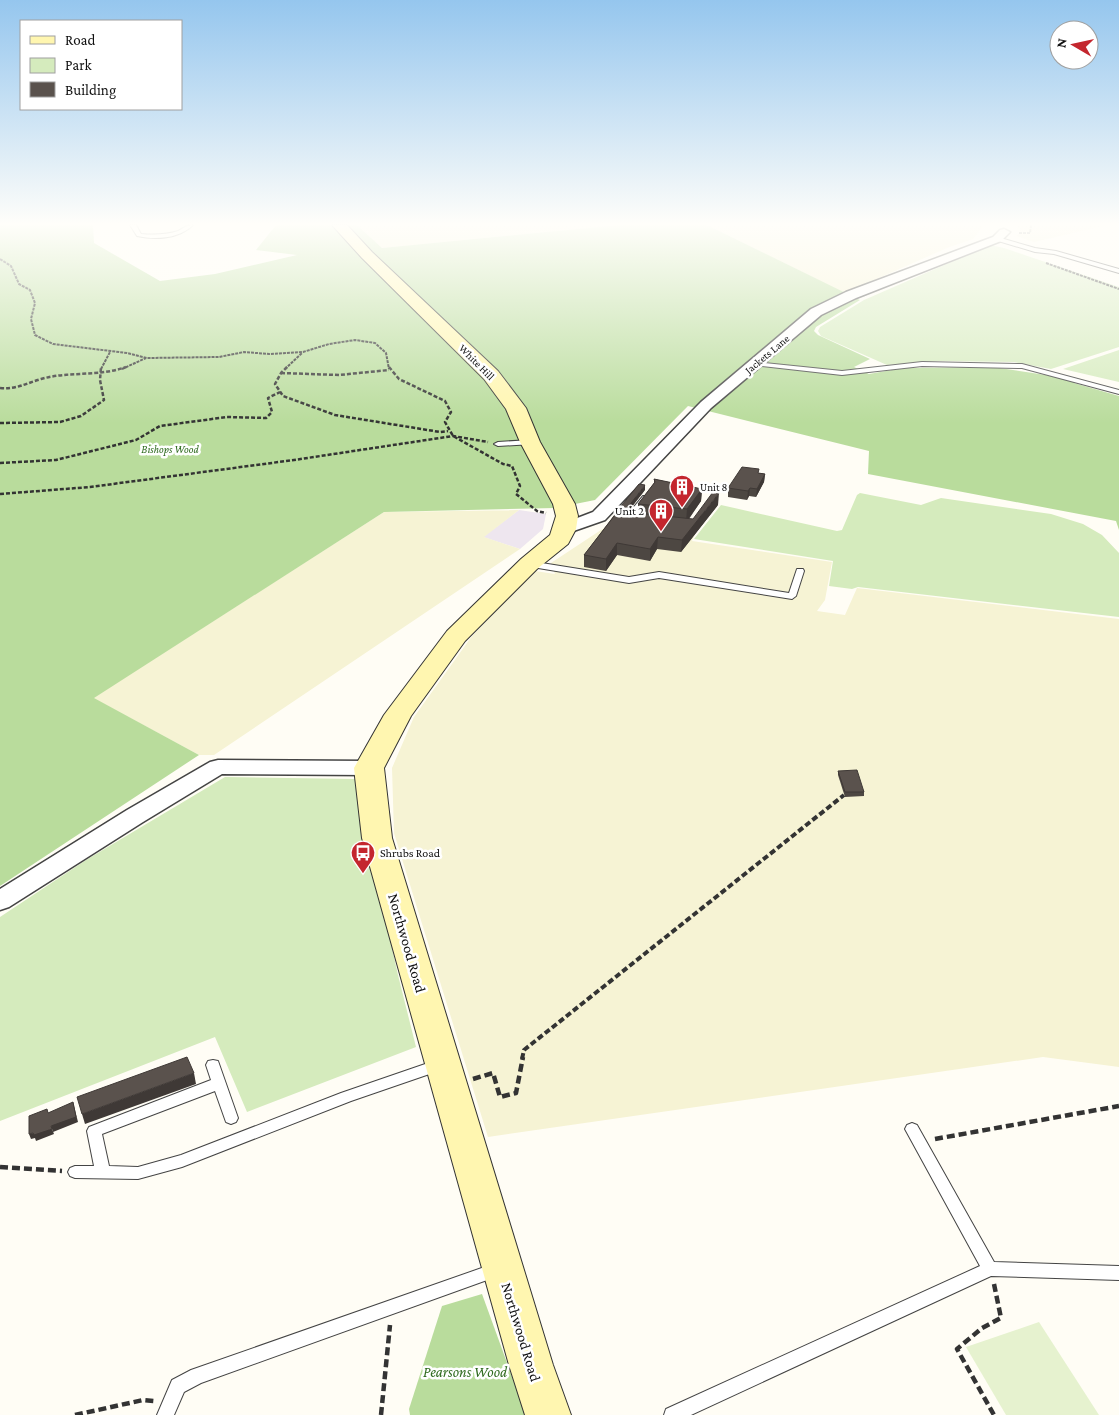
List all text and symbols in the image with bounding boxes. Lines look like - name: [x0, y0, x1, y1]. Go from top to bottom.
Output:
- legend: [20, 20, 182, 110]
- north arrow: [1049, 20, 1099, 70]
- text: Road: [65, 32, 96, 48]
- text: N: [1053, 37, 1070, 49]
- text: Park: [65, 57, 92, 73]
- text: Building: [65, 82, 116, 99]
- street label: Jackets Lane: [742, 332, 792, 377]
- street label: White Hill: [457, 342, 497, 382]
- park label: Bishops Wood: [141, 443, 199, 456]
- building icon: Unit 8: [669, 474, 695, 508]
- place label: Unit 8: [700, 481, 728, 493]
- building icon: Unit 2: [648, 498, 674, 532]
- place label: Unit 2: [615, 504, 644, 518]
- bus stop icon: Shrubs Road: [350, 840, 376, 874]
- place label: Shrubs Road: [380, 846, 441, 860]
- street label: Northwood Road: [385, 892, 429, 995]
- street label: Northwood Road: [498, 1281, 544, 1383]
- park label: Pearsons Wood: [423, 1364, 508, 1380]

